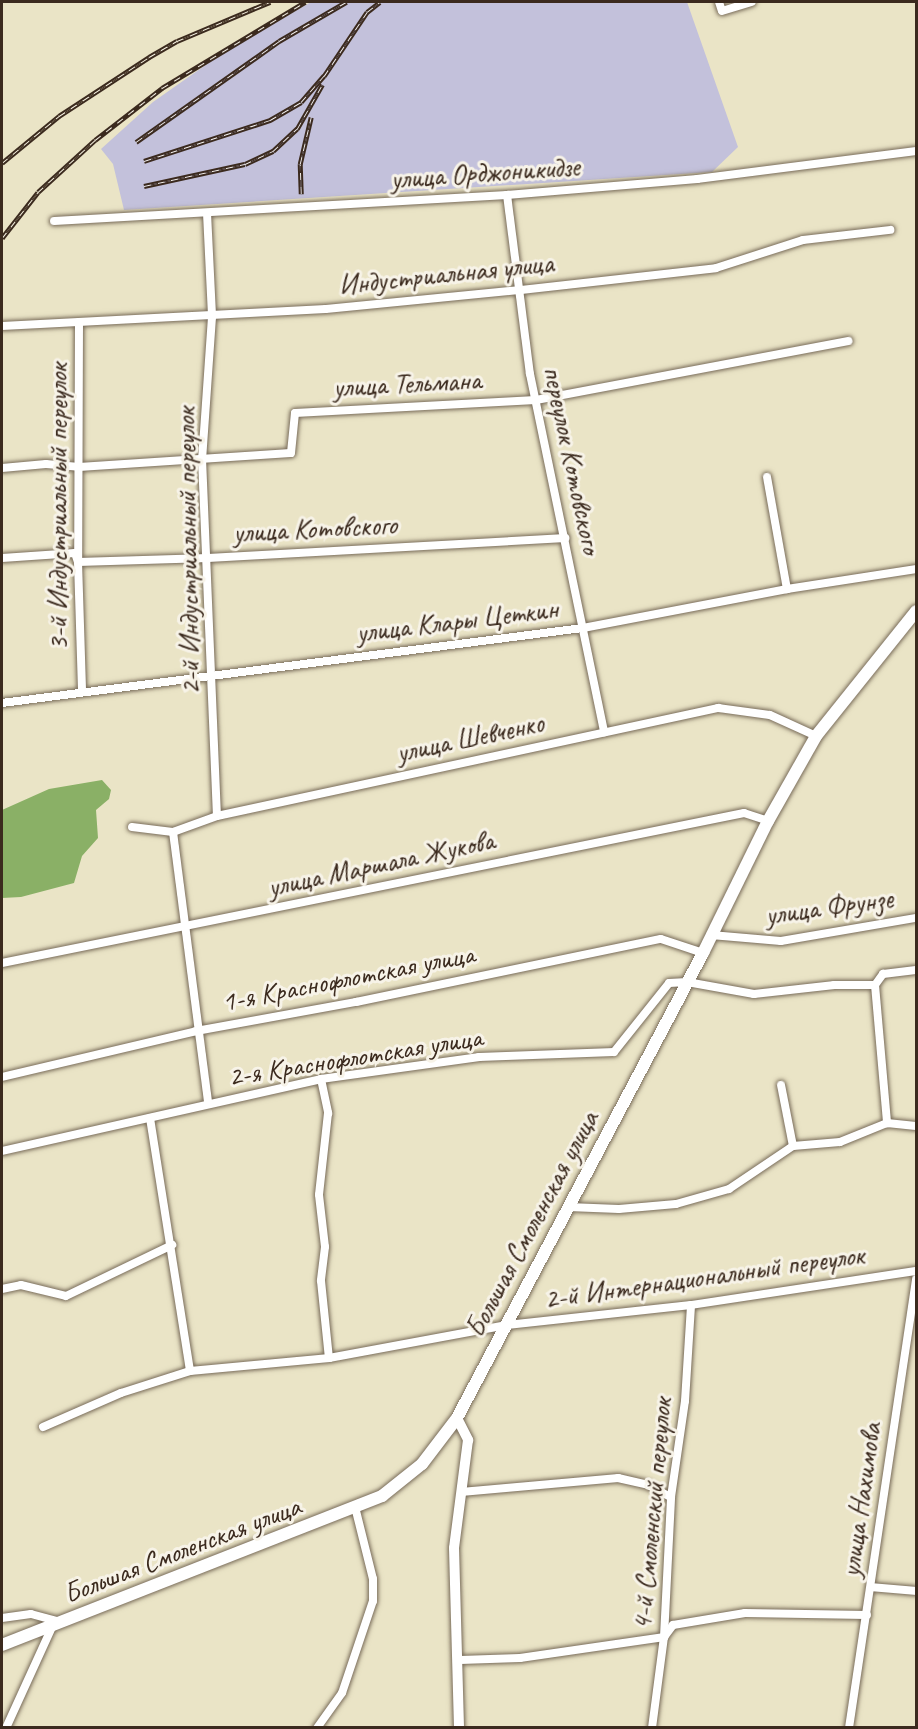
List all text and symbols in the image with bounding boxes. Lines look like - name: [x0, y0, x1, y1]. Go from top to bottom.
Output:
- street label: улица Орджоникидзе: [391, 150, 579, 196]
- street label: Индустриальная улица: [336, 246, 556, 302]
- street label: 3-й Индустриальный переулок: [41, 363, 75, 651]
- street label: улица Тельмана: [334, 363, 480, 405]
- street label: переулок Котовского: [536, 365, 608, 555]
- street label: 2-й Индустриальный переулок: [169, 407, 207, 695]
- street label: улица Котовского: [232, 508, 398, 550]
- street label: улица Клары Цеткин: [353, 592, 561, 650]
- street label: улица Шевченко: [393, 706, 547, 770]
- street label: улица Маршала Жукова: [265, 824, 497, 904]
- street label: улица Фрунзе: [764, 882, 894, 932]
- street label: 1-я Краснофлотская улица: [218, 937, 478, 1019]
- street label: 2-я Краснофлотская улица: [225, 1020, 485, 1094]
- street label: Большая Смоленская улица: [458, 1105, 606, 1343]
- street label: 2-й Интернациональный переулок: [542, 1238, 866, 1316]
- street label: 4-й Смоленский переулок: [625, 1397, 679, 1631]
- street label: улица Нахимова: [833, 1420, 889, 1580]
- street label: Большая Смоленская улица: [58, 1489, 306, 1611]

